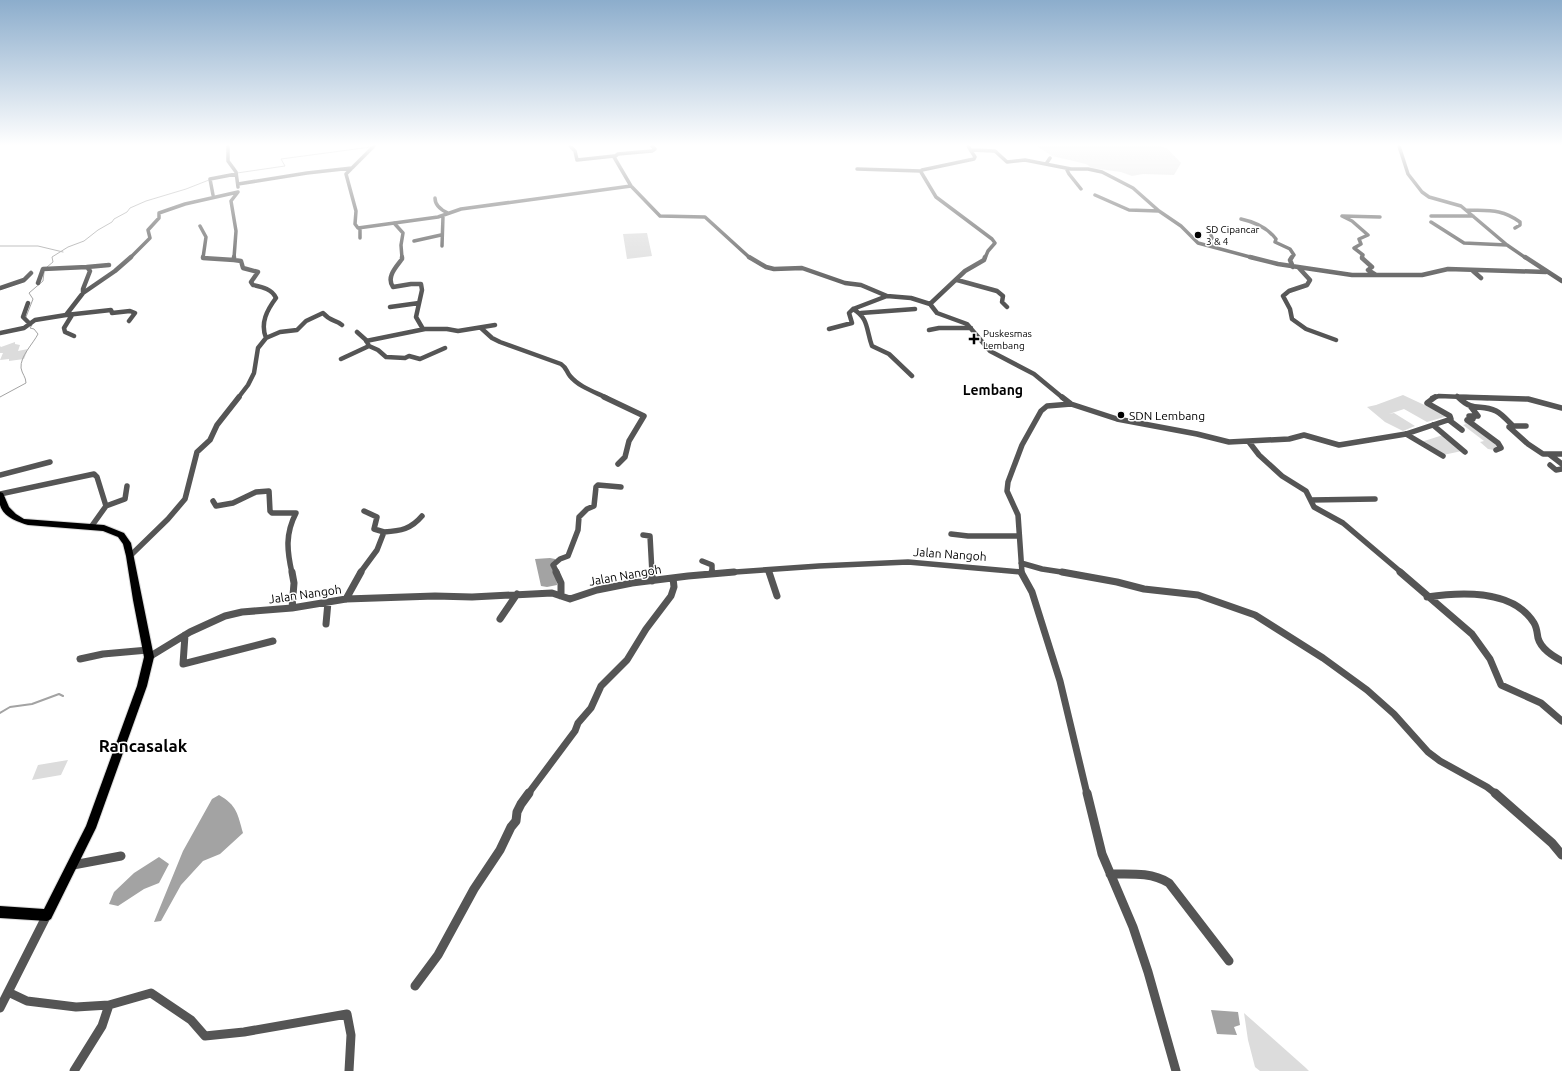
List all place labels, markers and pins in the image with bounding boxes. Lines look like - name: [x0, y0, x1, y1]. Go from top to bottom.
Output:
- place label: SD Cipancar 3 & 4: [1206, 224, 1260, 247]
- marker: SD Cipancar 3 & 4: [1193, 230, 1203, 240]
- place label: Puskesmas Lembang: [983, 328, 1032, 351]
- marker: Puskesmas Lembang: [968, 333, 980, 345]
- place label: SDN Lembang: [1129, 409, 1205, 422]
- marker: SDN Lembang: [1116, 410, 1126, 420]

